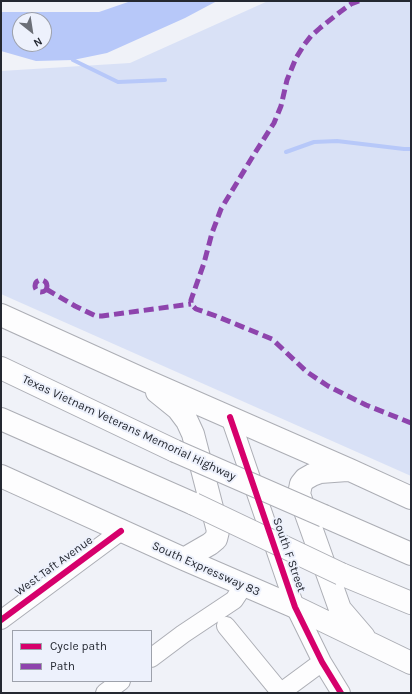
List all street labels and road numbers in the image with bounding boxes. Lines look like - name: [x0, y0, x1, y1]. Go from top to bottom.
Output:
- street label: Texas Vietnam Veterans Memorial Highway: [20, 372, 238, 484]
- street label: South F Street: [270, 516, 308, 594]
- street label: West Taft Avenue: [12, 533, 96, 599]
- street label: South Expressway 83: [150, 539, 262, 599]

